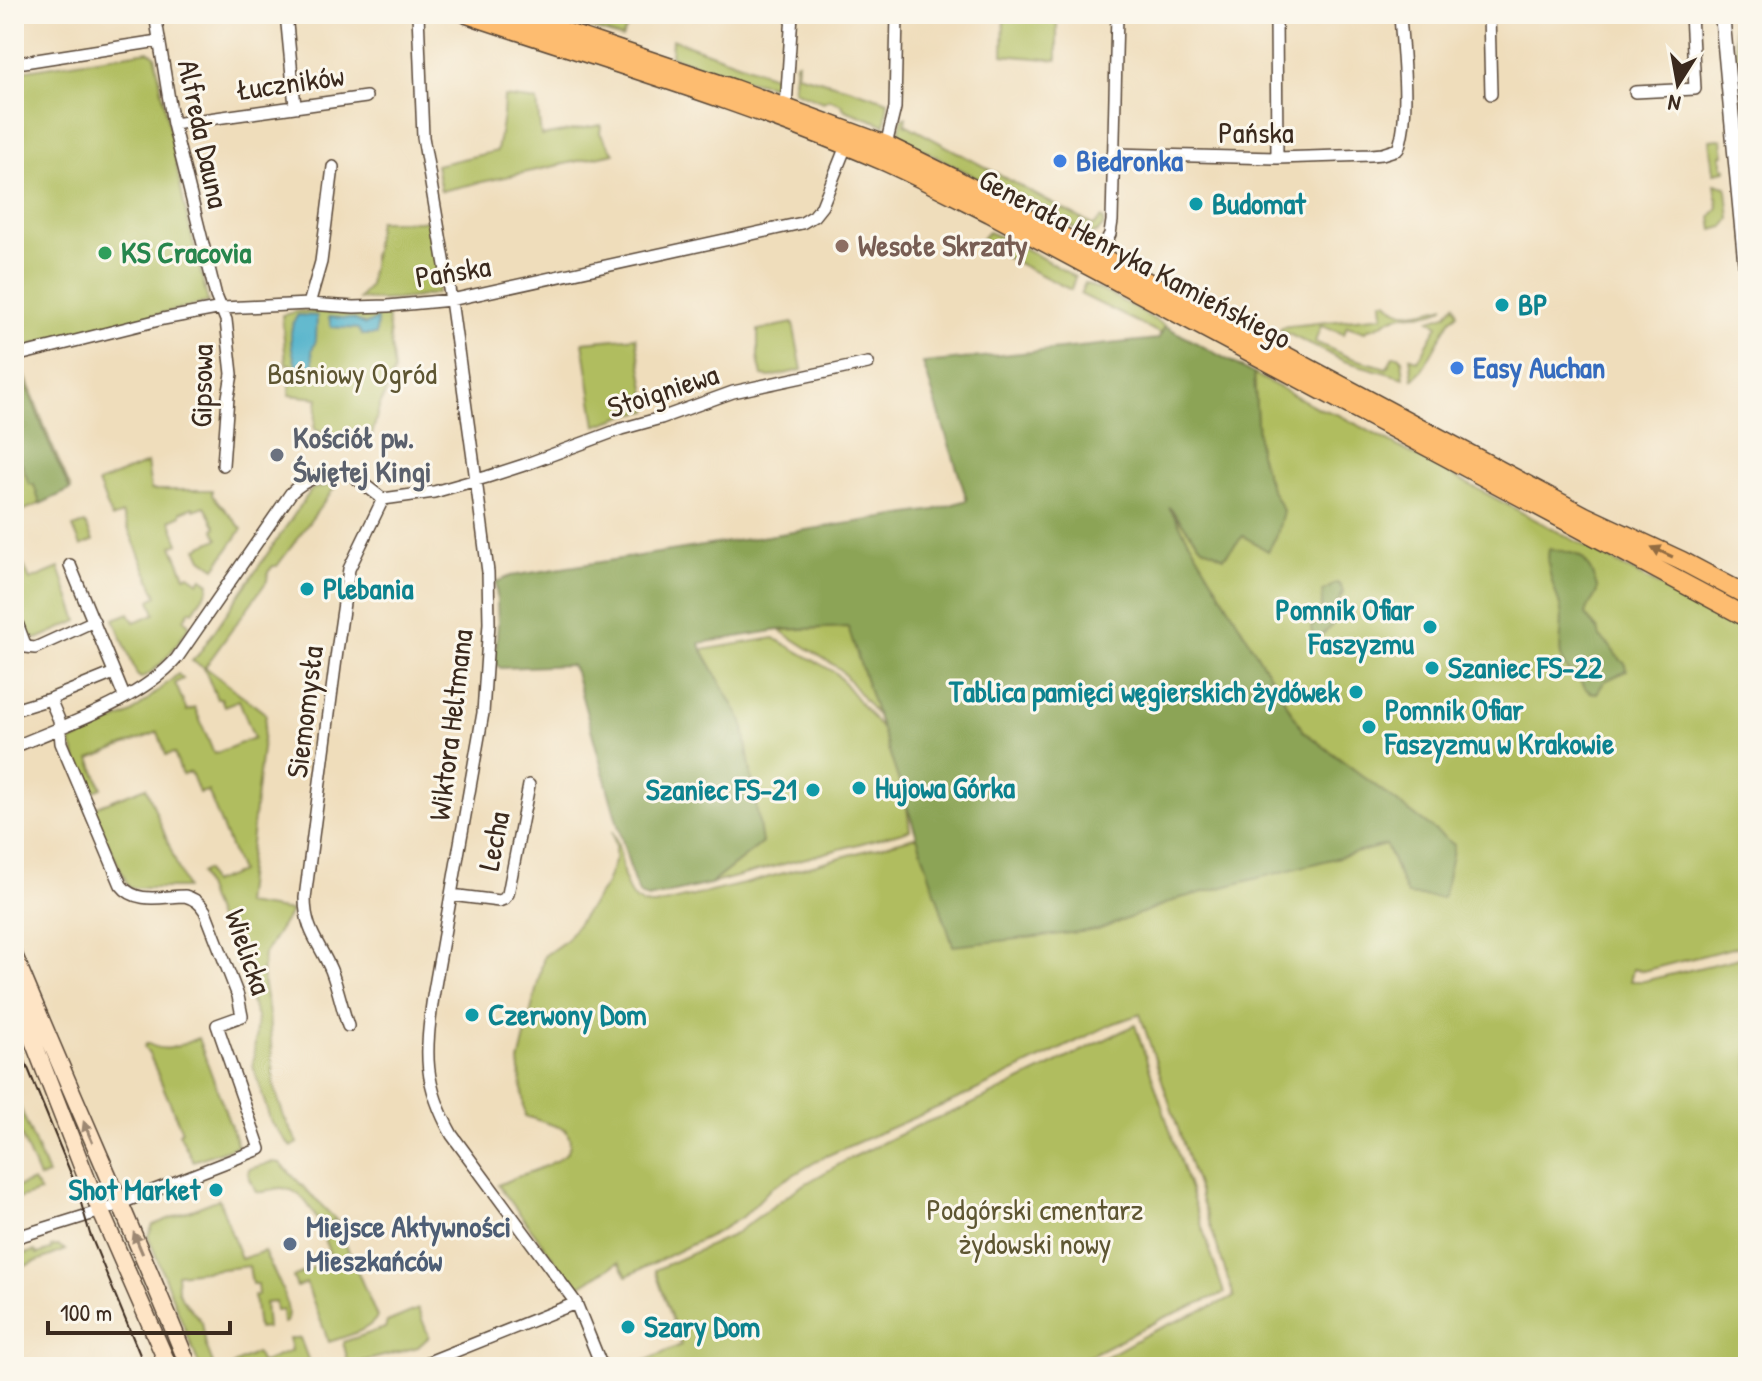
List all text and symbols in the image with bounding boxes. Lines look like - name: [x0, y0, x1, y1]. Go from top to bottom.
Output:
- north arrow: [1638, 44, 1718, 124]
- street label: Łuczników: [233, 55, 346, 109]
- street label: Alfreda Dauna: [169, 56, 239, 212]
- text: N: [1665, 88, 1683, 119]
- street label: Pańska: [1218, 112, 1294, 152]
- place label: Biedronka: [1076, 140, 1183, 180]
- marker: Biedronka: [1051, 152, 1069, 170]
- street label: Generała Henryka Kamieńskiego: [972, 159, 1299, 358]
- place label: Budomat: [1212, 183, 1307, 223]
- marker: Budomat: [1187, 195, 1205, 213]
- place label: Wesołe Skrzaty: [858, 225, 1028, 266]
- place label: KS Cracovia: [121, 232, 252, 272]
- marker: Wesołe Skrzaty: [833, 237, 851, 255]
- marker: KS Cracovia: [96, 244, 114, 262]
- street label: Pańska: [412, 245, 493, 297]
- place label: BP: [1518, 284, 1548, 324]
- marker: BP: [1493, 296, 1511, 314]
- street label: Gipsowa: [180, 344, 222, 428]
- place label: Easy Auchan: [1473, 347, 1605, 388]
- park label: Baśniowy Ogród: [267, 353, 437, 393]
- street label: Stoigniewa: [602, 353, 723, 427]
- marker: Easy Auchan: [1448, 359, 1466, 377]
- place label: Kościół pw. Świętej Kingi: [293, 417, 432, 492]
- marker: Kościół pw. Świętej Kingi: [268, 446, 286, 464]
- one-way arrow: [1650, 545, 1674, 559]
- place label: Plebania: [323, 568, 414, 608]
- marker: Plebania: [298, 580, 316, 598]
- place label: Pomnik Ofiar Faszyzmu: [1275, 589, 1414, 664]
- marker: Pomnik Ofiar Faszyzmu: [1421, 618, 1439, 636]
- street label: Wiktora Heltmana: [418, 627, 482, 823]
- street label: Siemomysła: [276, 643, 332, 780]
- place label: Szaniec FS-22: [1448, 647, 1603, 687]
- marker: Szaniec FS-22: [1423, 659, 1441, 677]
- place label: Tablica pamięci węgierskich żydówek: [948, 671, 1341, 712]
- marker: Tablica pamięci węgierskich żydówek: [1347, 683, 1365, 701]
- place label: Pomnik Ofiar Faszyzmu w Krakowie: [1384, 689, 1614, 764]
- marker: Pomnik Ofiar Faszyzmu w Krakowie: [1360, 718, 1378, 736]
- place label: Hujowa Górka: [875, 767, 1015, 807]
- place label: Szaniec FS-21: [646, 769, 797, 809]
- marker: Hujowa Górka: [850, 779, 868, 797]
- marker: Szaniec FS-21: [804, 781, 822, 799]
- street label: Lecha: [468, 808, 518, 874]
- street label: Wielicka: [216, 904, 282, 1000]
- place label: Czerwony Dom: [488, 994, 647, 1035]
- marker: Czerwony Dom: [463, 1006, 481, 1024]
- one-way arrow: [81, 1120, 94, 1144]
- place label: Shot Market: [68, 1169, 202, 1209]
- marker: Shot Market: [207, 1181, 225, 1199]
- park label: Podgórski cmentarz żydowski nowy: [927, 1189, 1144, 1263]
- place label: Miejsce Aktywności Mieszkańców: [306, 1206, 511, 1280]
- one-way arrow: [132, 1231, 145, 1255]
- marker: Miejsce Aktywności Mieszkańców: [281, 1235, 299, 1253]
- scale bar: [48, 1285, 230, 1335]
- text: 100 m: [60, 1296, 112, 1328]
- place label: Szary Dom: [644, 1306, 760, 1347]
- marker: Szary Dom: [619, 1318, 637, 1336]

